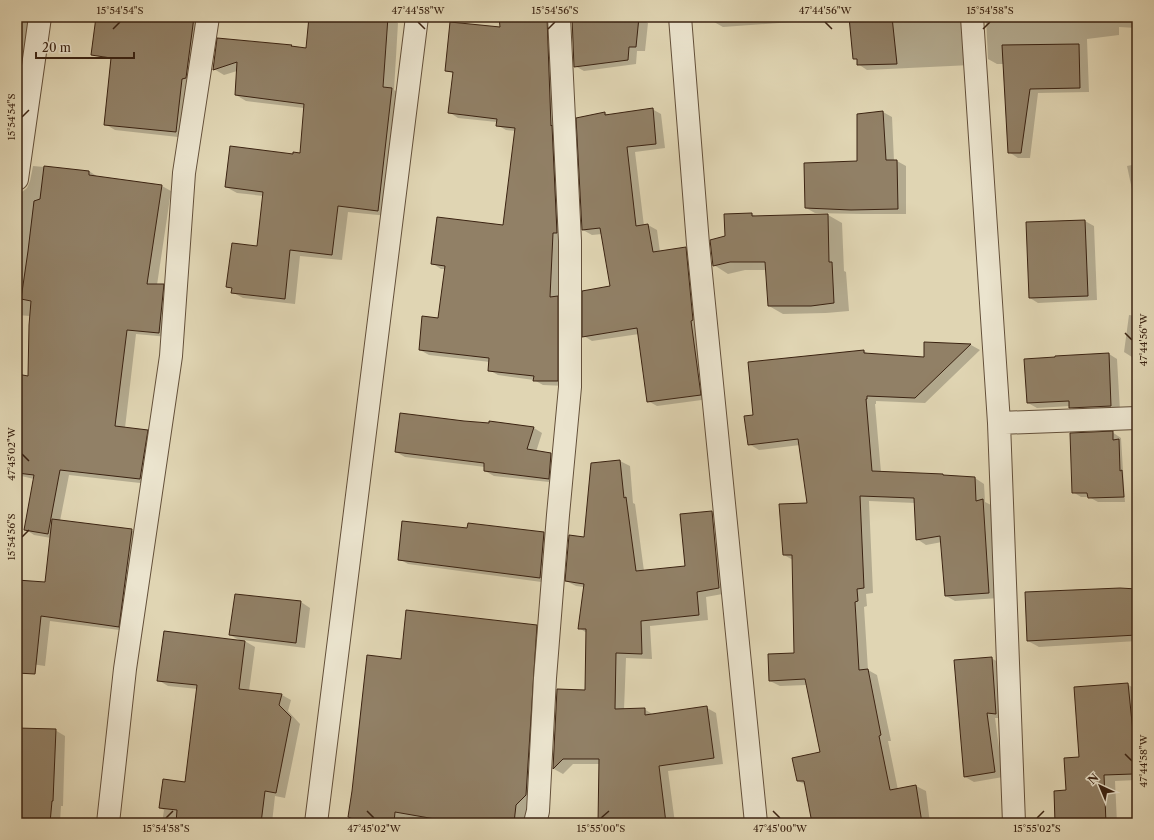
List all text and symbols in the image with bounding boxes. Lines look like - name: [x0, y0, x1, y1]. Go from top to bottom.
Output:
- text: 15°54'54"S: [97, 4, 144, 17]
- text: 47°44'58"W: [392, 4, 446, 17]
- text: 15°54'56"S: [532, 4, 579, 17]
- text: 47°44'56"W: [799, 4, 852, 17]
- text: 15°54'58"S: [966, 4, 1014, 17]
- scale bar: [36, 34, 134, 60]
- text: 20 m: [42, 40, 71, 55]
- text: 15°54'54"S: [5, 93, 18, 141]
- text: 47°44'56"W: [1137, 313, 1150, 366]
- text: 47°45'02"W: [5, 426, 18, 481]
- text: 15°54'56"S: [5, 513, 18, 561]
- text: 47°44'58"W: [1137, 733, 1150, 787]
- north arrow: [1080, 766, 1120, 806]
- text: N: [1085, 770, 1102, 787]
- text: 15°54'58"S: [142, 822, 190, 835]
- text: 47°45'02"W: [347, 822, 402, 835]
- text: 15°55'00"S: [577, 822, 625, 835]
- text: 47°45'00"W: [753, 822, 808, 835]
- text: 15°55'02"S: [1013, 822, 1061, 835]

